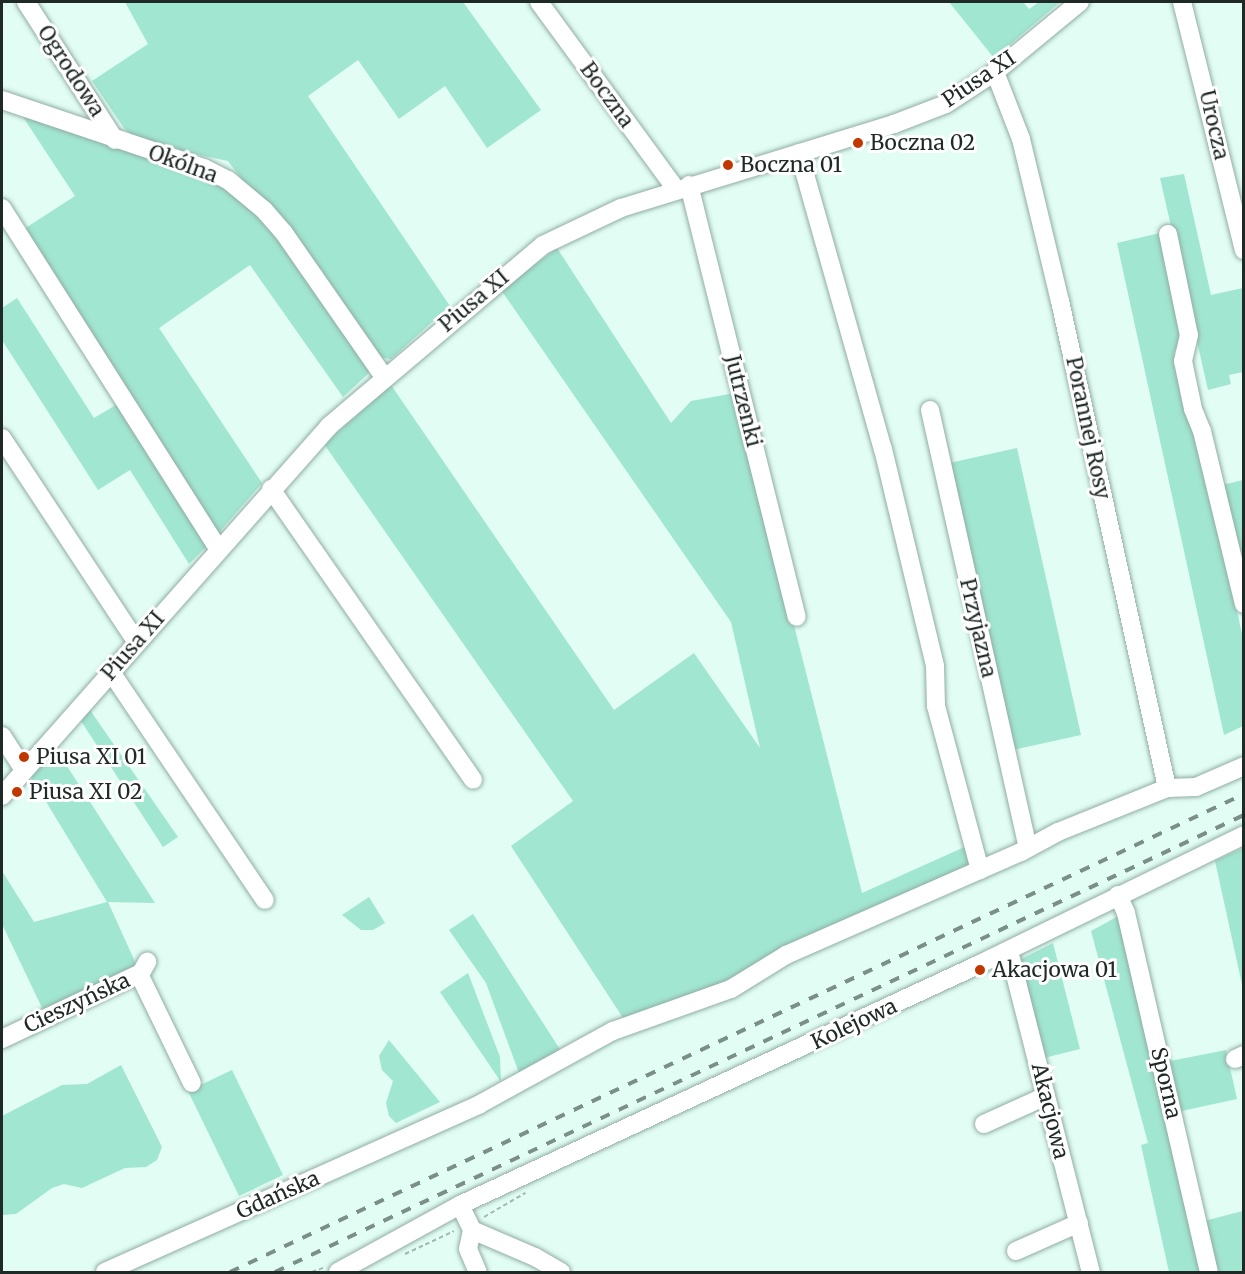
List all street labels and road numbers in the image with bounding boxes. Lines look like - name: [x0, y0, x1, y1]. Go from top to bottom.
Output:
- street label: Ogrodowa: [32, 21, 110, 121]
- street label: Piusa XI: [937, 45, 1021, 113]
- street label: Boczna: [575, 57, 639, 133]
- street label: Urocza: [1194, 88, 1234, 162]
- street label: Okólna: [145, 140, 221, 188]
- street label: Piusa XI: [434, 265, 514, 337]
- street label: Jutrzenki: [719, 352, 767, 450]
- street label: Porannej Rosy: [1061, 354, 1115, 502]
- street label: Przyjazna: [954, 576, 1002, 680]
- street label: Piusa XI: [96, 606, 170, 686]
- street label: Cieszyńska: [20, 968, 134, 1038]
- street label: Kolejowa: [807, 993, 901, 1055]
- street label: Sporna: [1146, 1045, 1186, 1121]
- street label: Akacjowa: [1026, 1061, 1074, 1161]
- street label: Gdańska: [233, 1166, 323, 1224]

